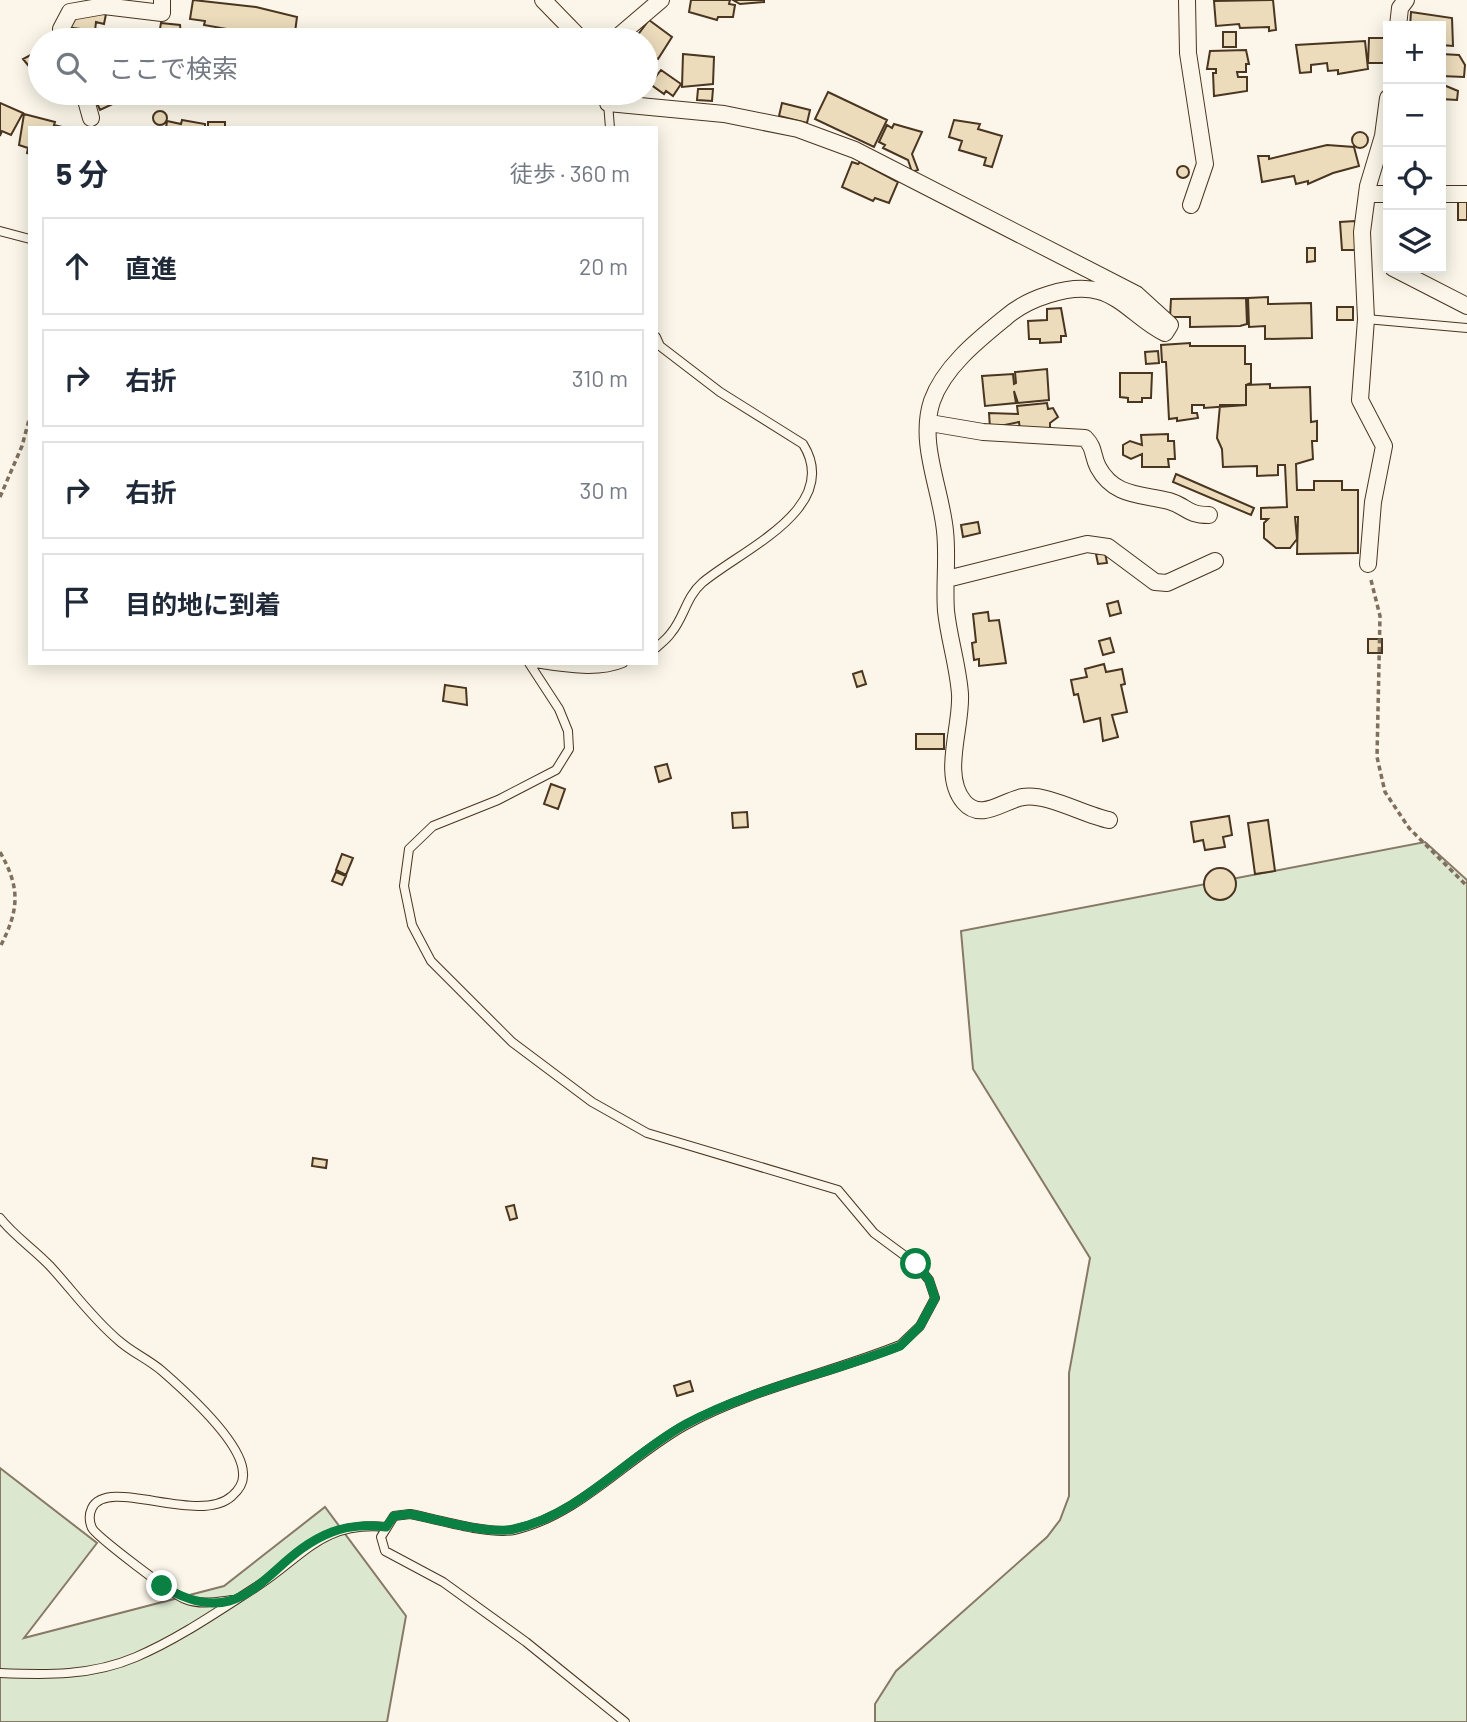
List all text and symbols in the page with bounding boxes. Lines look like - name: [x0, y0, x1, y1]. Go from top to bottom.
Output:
- map controls: [1383, 21, 1446, 273]
- button: +: [1383, 21, 1446, 84]
- search box: [28, 28, 658, 105]
- icon: search: [52, 48, 90, 86]
- text: ここで検索: [108, 52, 238, 83]
- button: −: [1383, 84, 1446, 147]
- button: locate: [1383, 147, 1446, 210]
- text: 5 分: [56, 155, 108, 191]
- text: 徒歩 · 360 m: [510, 159, 630, 187]
- button: layers: [1383, 210, 1446, 273]
- icon: ahead: [58, 247, 96, 285]
- text: 直進: [125, 252, 177, 283]
- text: 20 m: [579, 252, 628, 280]
- icon: right: [58, 359, 96, 397]
- text: 右折: [125, 364, 177, 395]
- text: 310 m: [572, 364, 628, 392]
- icon: right: [58, 471, 96, 509]
- text: 右折: [125, 476, 177, 507]
- text: 30 m: [580, 476, 628, 504]
- icon: arrive: [58, 583, 96, 621]
- text: 目的地に到着: [125, 588, 281, 619]
- route start: [900, 1248, 931, 1279]
- route end: [146, 1570, 177, 1601]

